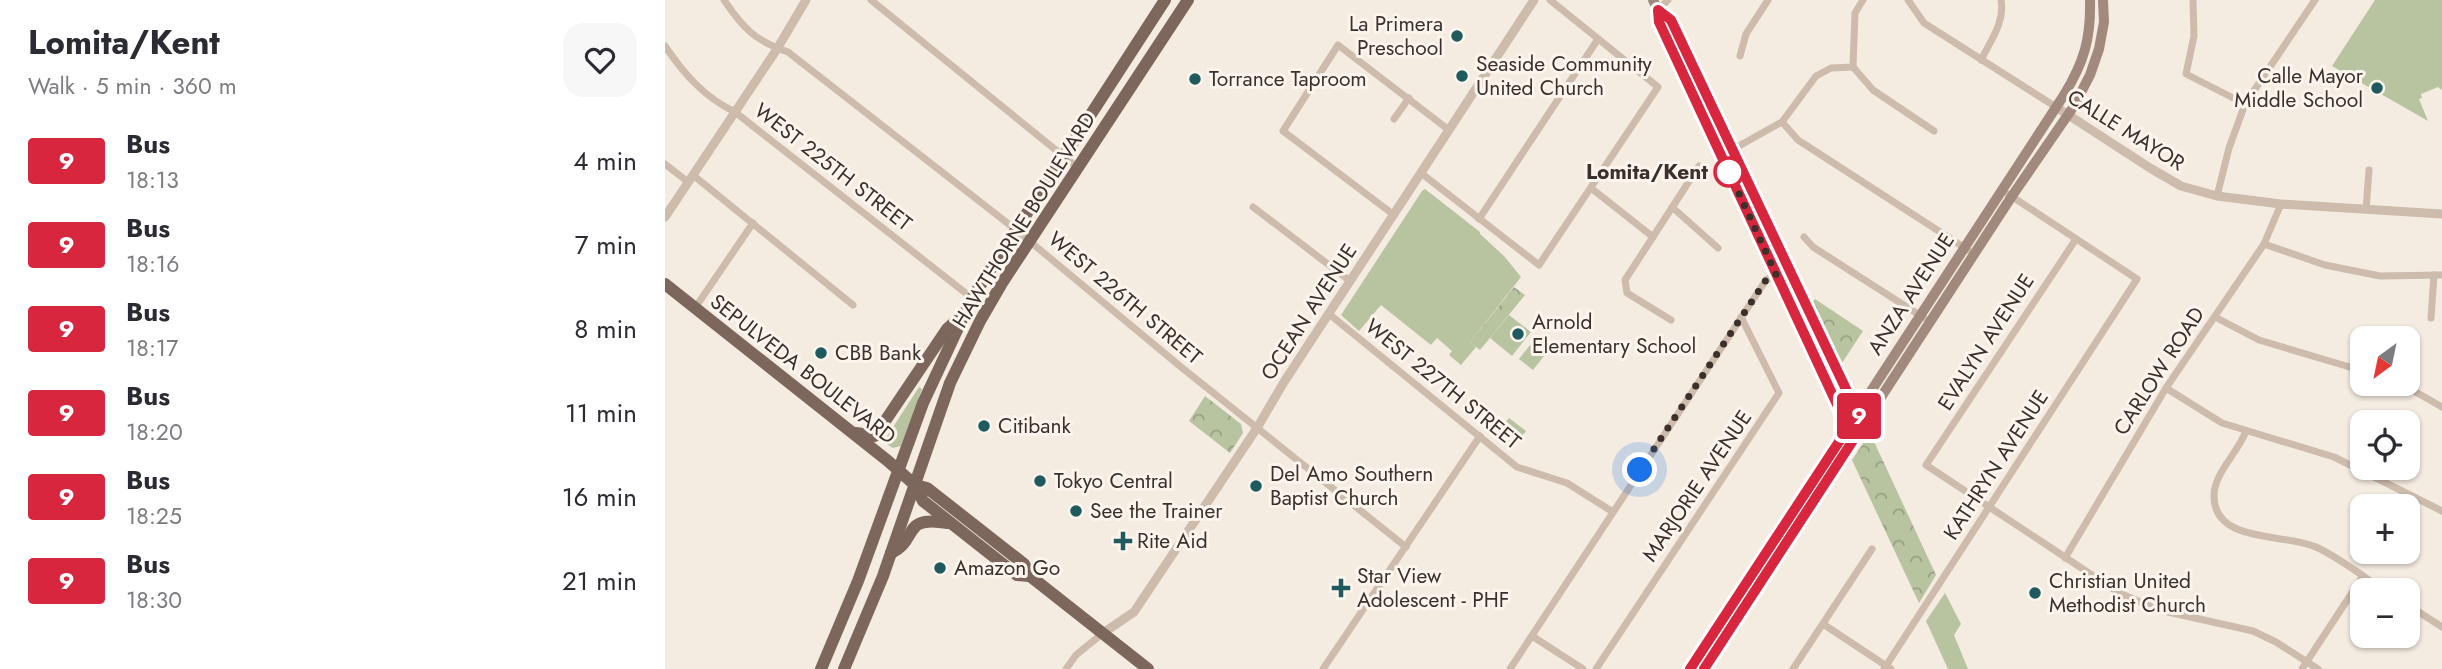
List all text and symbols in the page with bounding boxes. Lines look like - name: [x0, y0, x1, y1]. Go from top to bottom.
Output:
- place label: La Primera Preschool: [1349, 9, 1443, 63]
- text: Lomita/Kent: [28, 19, 220, 66]
- button: heart: [563, 23, 637, 97]
- marker: La Primera Preschool: [1449, 28, 1465, 44]
- place label: Seaside Community United Church: [1476, 49, 1653, 103]
- place label: Calle Mayor Middle School: [2234, 61, 2364, 115]
- place label: Torrance Taproom: [1209, 64, 1367, 94]
- marker: Seaside Community United Church: [1454, 68, 1470, 84]
- text: Walk · 5 min · 360 m: [28, 69, 237, 103]
- marker: Torrance Taproom: [1187, 71, 1203, 87]
- marker: Calle Mayor Middle School: [2369, 80, 2385, 96]
- street label: CALLE MAYOR: [2062, 82, 2191, 178]
- street label: WEST 225TH STREET: [748, 96, 918, 238]
- street label: HAWTHORNE BOULEVARD: [945, 106, 1103, 334]
- text: Bus: [126, 125, 170, 163]
- text: 4 min: [573, 142, 637, 180]
- text: 9: [58, 143, 75, 178]
- place label: Lomita/Kent: [1586, 157, 1708, 187]
- marker: Lomita/Kent: [1714, 157, 1744, 187]
- text: 18:13: [126, 163, 179, 197]
- text: Bus: [126, 209, 170, 247]
- street label: WEST 226TH STREET: [1041, 225, 1209, 372]
- text: 7 min: [575, 226, 637, 264]
- text: 9: [58, 227, 75, 262]
- street label: ANZA AVENUE: [1860, 227, 1962, 361]
- street label: OCEAN AVENUE: [1254, 238, 1364, 386]
- text: 18:16: [126, 247, 179, 281]
- street label: EVALYN AVENUE: [1930, 268, 2042, 416]
- street label: SEPULVEDA BOULEVARD: [704, 287, 902, 451]
- text: Bus: [126, 293, 170, 331]
- street label: CARLOW ROAD: [2106, 301, 2212, 441]
- place label: Arnold Elementary School: [1532, 307, 1696, 361]
- text: 8 min: [574, 310, 637, 348]
- text: 9: [58, 311, 75, 346]
- street label: WEST 227TH STREET: [1359, 312, 1527, 456]
- marker: Arnold Elementary School: [1510, 326, 1526, 342]
- north arrow: [2350, 326, 2420, 396]
- map controls: [2350, 326, 2420, 648]
- text: 18:17: [126, 331, 178, 365]
- place label: CBB Bank: [835, 338, 922, 368]
- marker: CBB Bank: [813, 345, 829, 361]
- text: Bus: [126, 377, 170, 415]
- street label: KATHRYN AVENUE: [1936, 384, 2056, 546]
- line badge: 9: [1836, 393, 1882, 439]
- text: 11 min: [565, 394, 637, 432]
- text: 9: [58, 395, 75, 430]
- text: 9: [1851, 398, 1867, 433]
- street label: MARJORIE AVENUE: [1635, 404, 1759, 568]
- button: locate: [2350, 410, 2420, 480]
- place label: Citibank: [998, 411, 1071, 441]
- text: 18:20: [126, 415, 183, 449]
- marker: Citibank: [976, 418, 992, 434]
- your location: [1622, 452, 1657, 487]
- place label: Del Amo Southern Baptist Church: [1270, 459, 1433, 513]
- text: Bus: [126, 461, 170, 499]
- place label: Tokyo Central: [1054, 466, 1173, 496]
- marker: Tokyo Central: [1032, 473, 1048, 489]
- text: 16 min: [562, 478, 637, 516]
- marker: Del Amo Southern Baptist Church: [1248, 478, 1264, 494]
- text: 9: [58, 479, 75, 514]
- button: +: [2350, 494, 2420, 564]
- place label: See the Trainer: [1090, 496, 1223, 526]
- text: 18:25: [126, 499, 182, 533]
- marker: See the Trainer: [1068, 503, 1084, 519]
- place label: Rite Aid: [1137, 526, 1208, 556]
- marker: Rite Aid: [1115, 533, 1131, 549]
- text: Bus: [126, 545, 170, 583]
- place label: Amazon Go: [954, 553, 1060, 583]
- marker: Amazon Go: [932, 560, 948, 576]
- place label: Star View Adolescent - PHF: [1357, 561, 1509, 615]
- text: 21 min: [562, 562, 637, 600]
- text: 9: [58, 563, 75, 598]
- place label: Christian United Methodist Church: [2049, 566, 2206, 620]
- marker: Star View Adolescent - PHF: [1331, 578, 1351, 598]
- button: −: [2350, 578, 2420, 648]
- text: 18:30: [126, 583, 182, 617]
- marker: Christian United Methodist Church: [2027, 585, 2043, 601]

